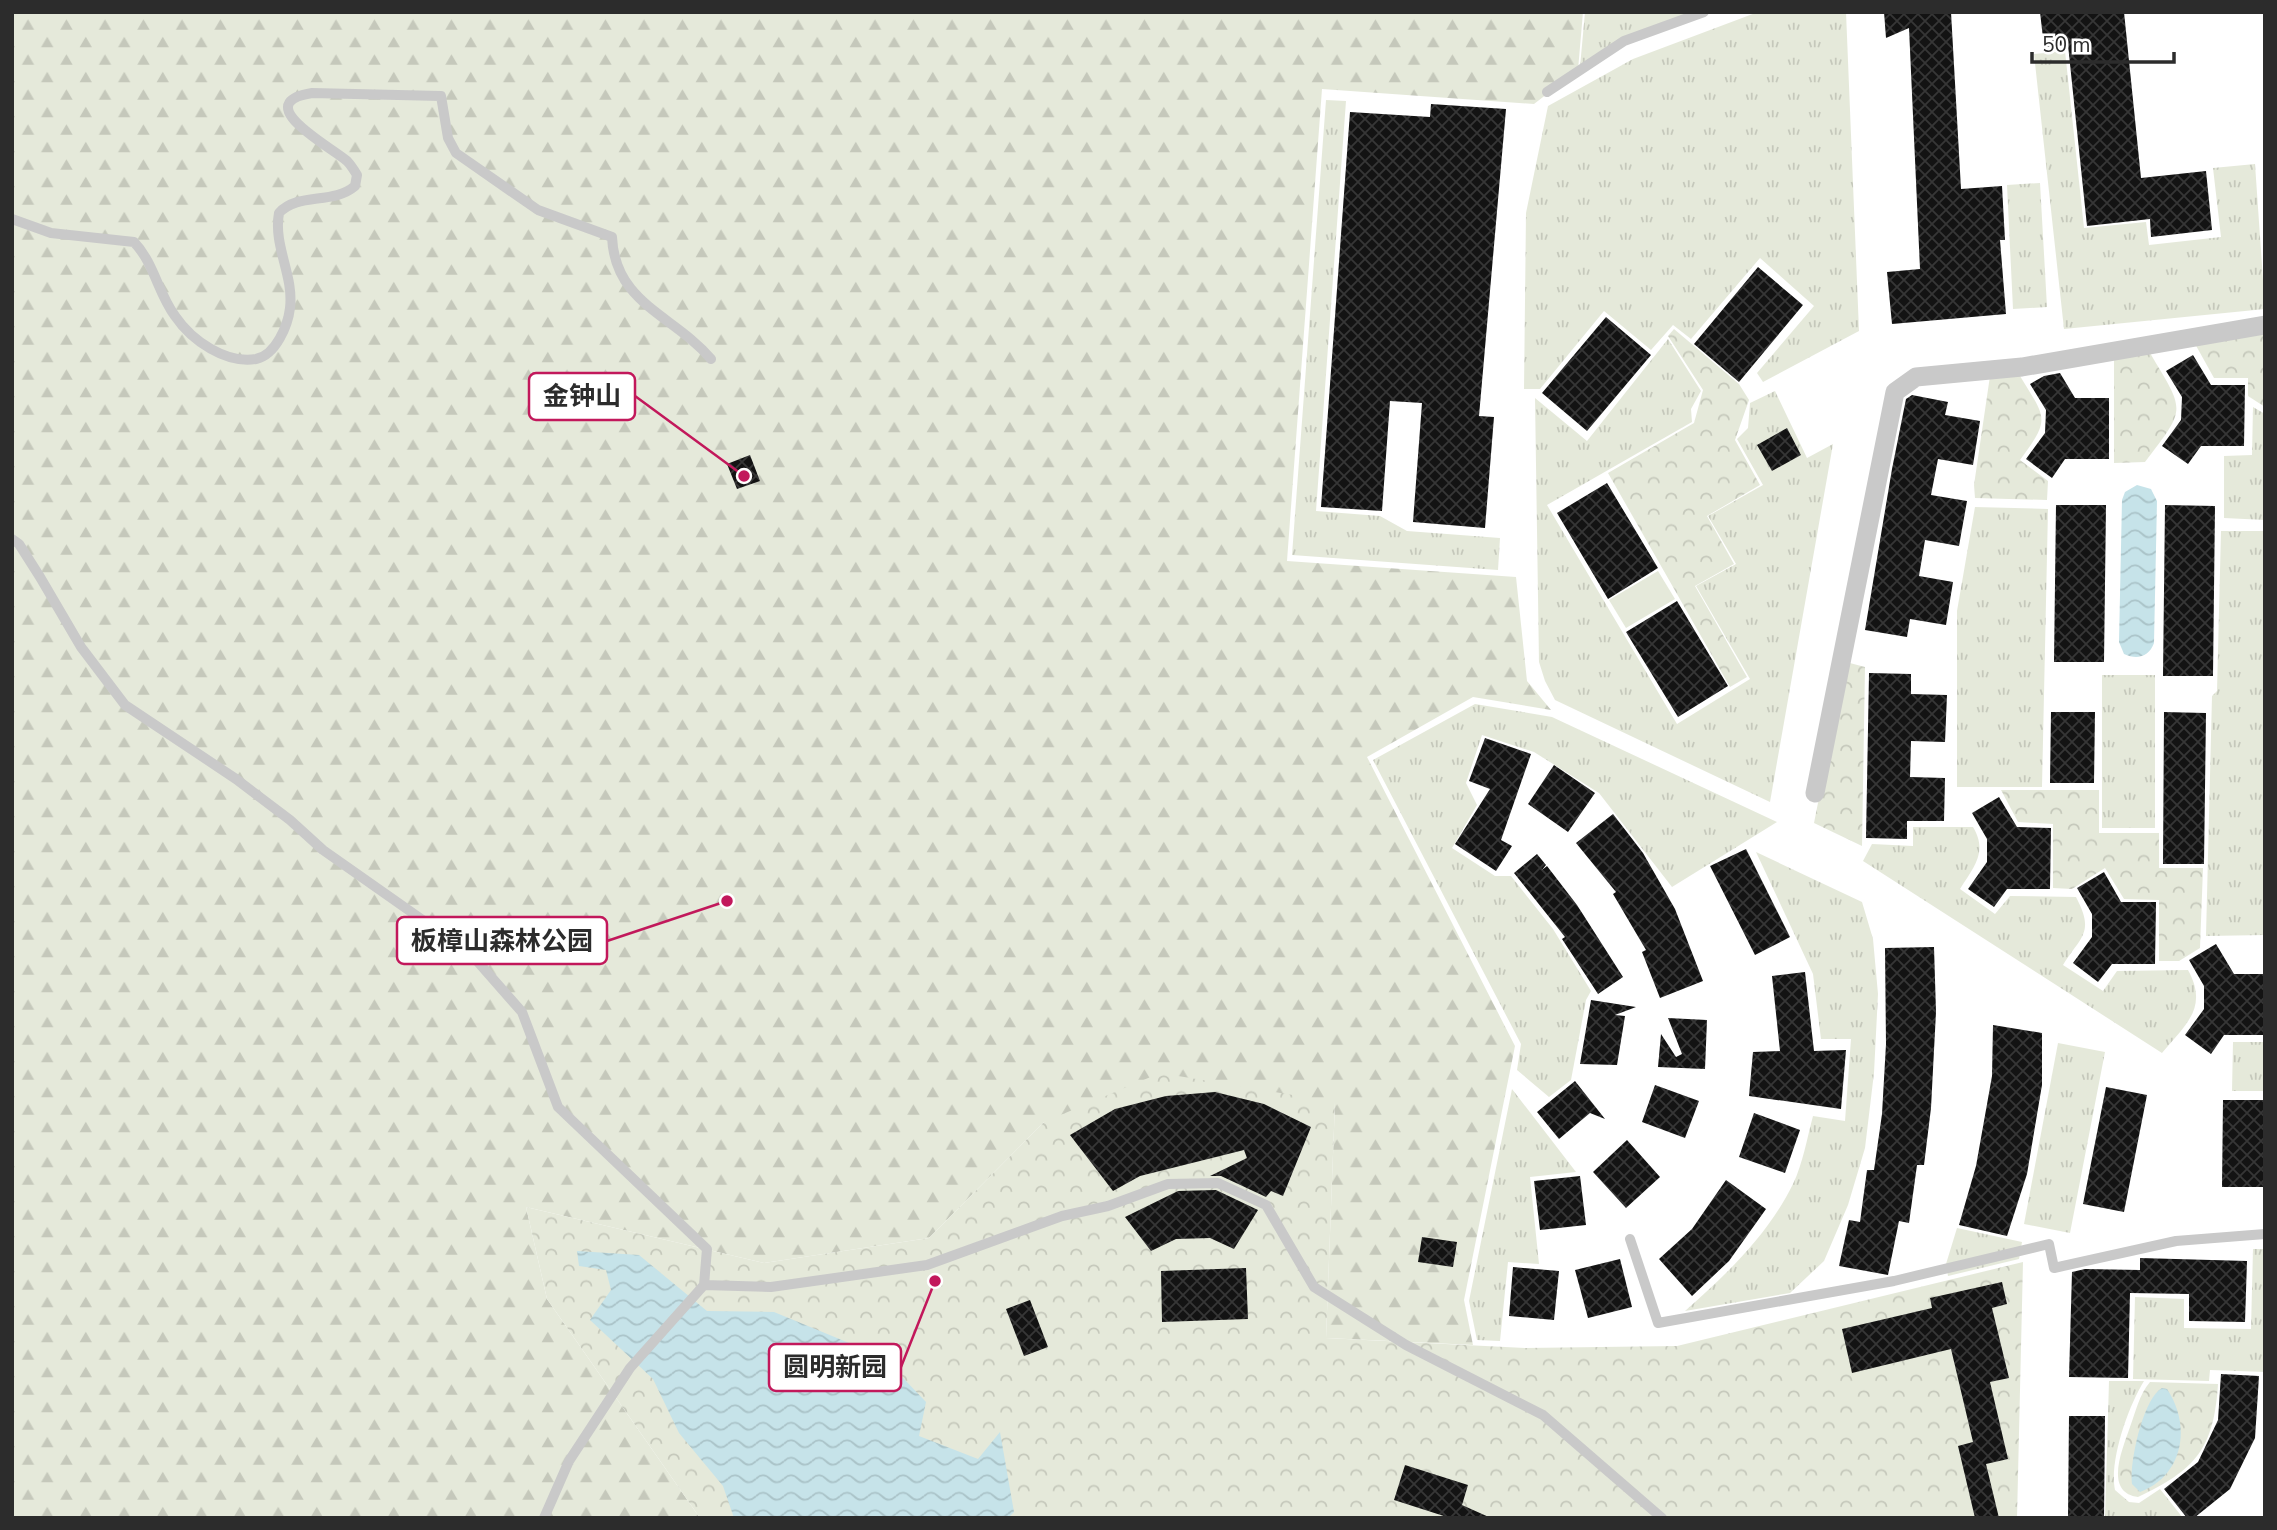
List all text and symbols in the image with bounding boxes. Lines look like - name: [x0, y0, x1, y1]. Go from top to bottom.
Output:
- scale bar: [2032, 21, 2174, 65]
- text: 50 m: [2042, 31, 2091, 59]
- callout: 金钟山: [529, 373, 635, 420]
- text: 金钟山: [543, 379, 621, 414]
- callout: 板樟山森林公园: [397, 917, 607, 964]
- text: 板樟山森林公园: [411, 924, 593, 959]
- callout: 圆明新园: [769, 1344, 901, 1391]
- text: 圆明新园: [783, 1350, 887, 1385]

